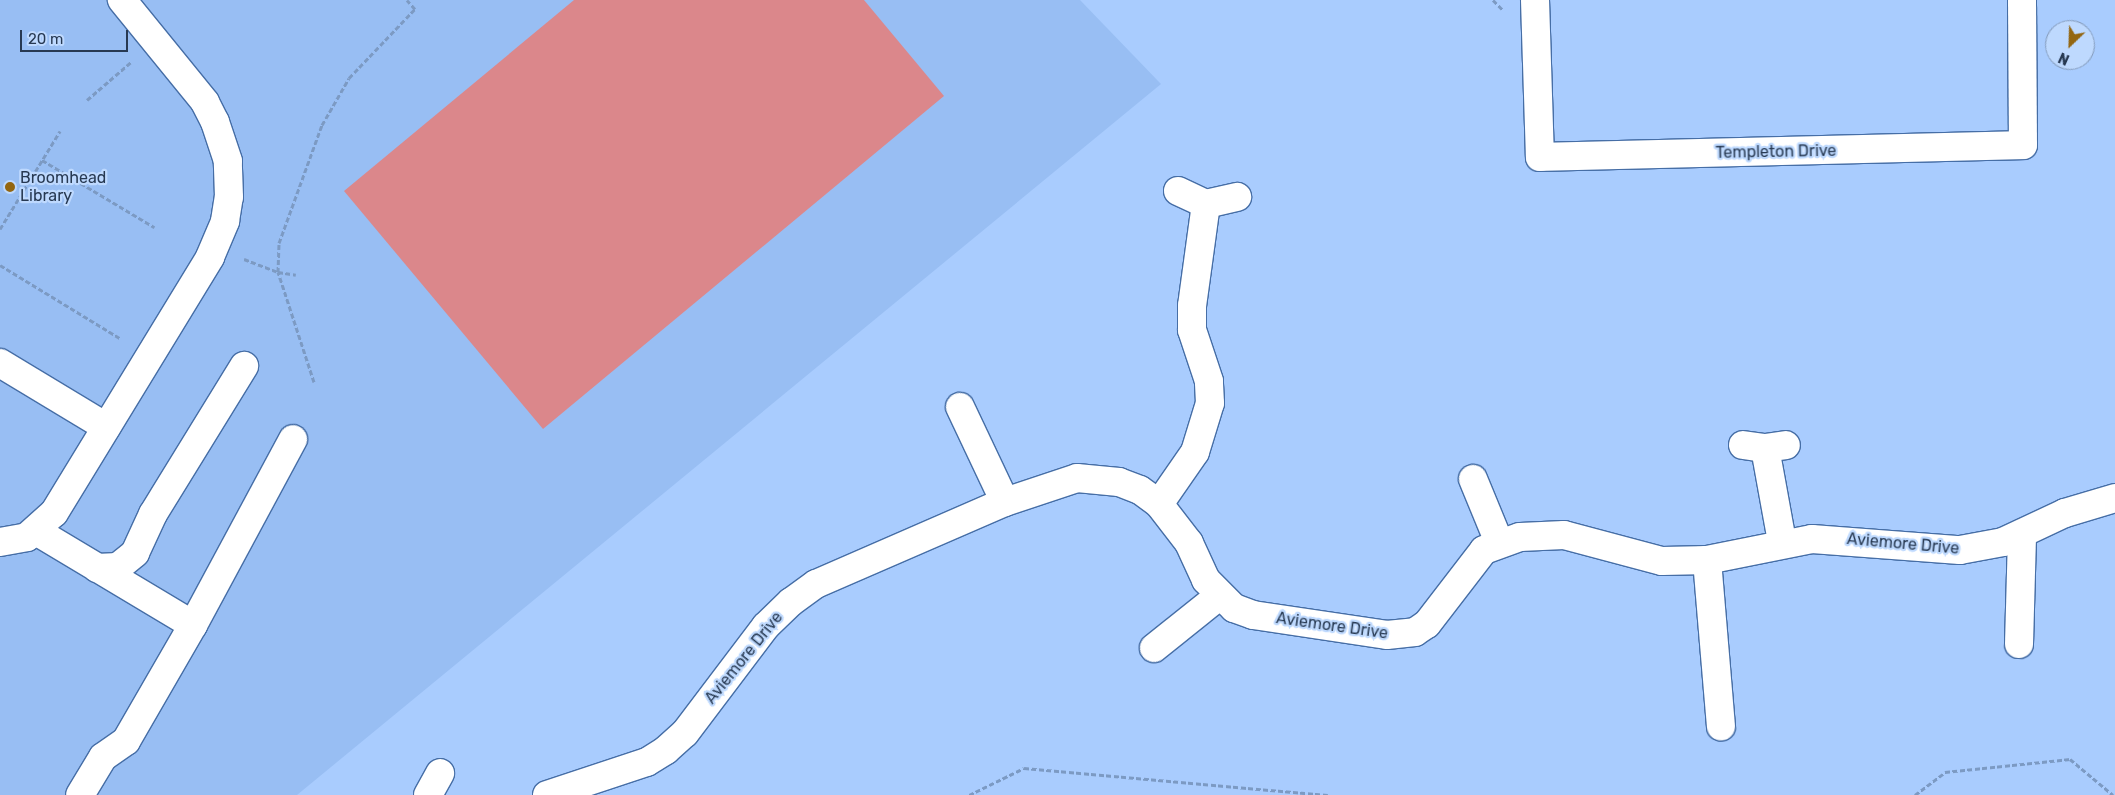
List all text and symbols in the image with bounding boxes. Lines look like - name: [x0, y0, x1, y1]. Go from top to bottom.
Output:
- scale bar: [22, 20, 130, 52]
- north arrow: [2045, 20, 2095, 70]
- text: 20 m: [28, 30, 63, 48]
- text: N: [2056, 48, 2072, 68]
- street label: Templeton Drive: [1715, 141, 1837, 163]
- place label: Broomhead Library: [20, 168, 106, 206]
- marker: Broomhead Library: [4, 181, 16, 193]
- street label: Aviemore Drive: [1846, 530, 1960, 558]
- street label: Aviemore Drive: [701, 608, 787, 708]
- street label: Aviemore Drive: [1275, 609, 1389, 643]

